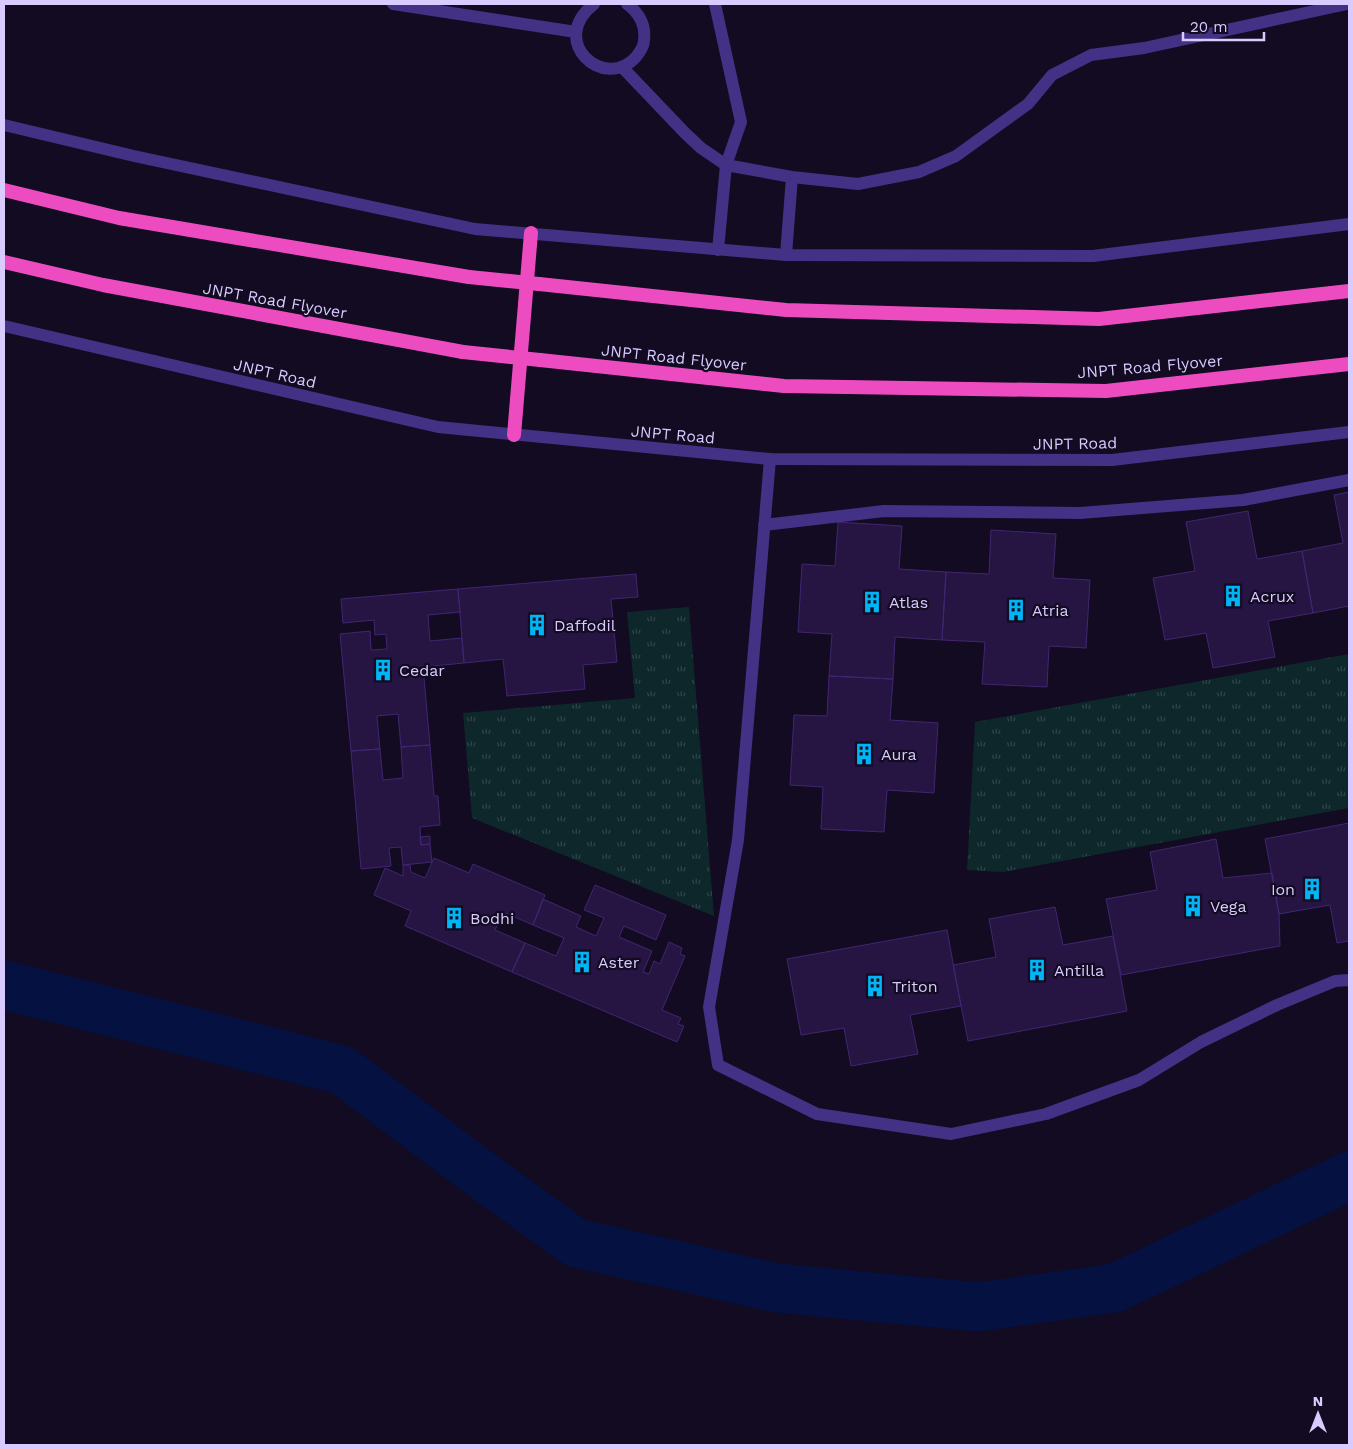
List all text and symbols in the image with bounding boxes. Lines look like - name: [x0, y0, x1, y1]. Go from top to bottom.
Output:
- scale bar: [1183, 10, 1264, 42]
- text: 20 m: [1190, 18, 1228, 36]
- street label: JNPT Road Flyover: [201, 278, 349, 323]
- street label: JNPT Road Flyover: [600, 340, 748, 375]
- street label: JNPT Road Flyover: [1077, 351, 1224, 382]
- street label: JNPT Road: [232, 355, 318, 392]
- street label: JNPT Road: [630, 421, 716, 448]
- street label: JNPT Road: [1033, 433, 1117, 454]
- building icon: Acrux: [1220, 583, 1246, 609]
- place label: Acrux: [1250, 587, 1294, 606]
- building icon: Atlas: [859, 589, 885, 615]
- place label: Atlas: [889, 593, 928, 612]
- building icon: Atria: [1003, 597, 1029, 623]
- place label: Atria: [1032, 601, 1069, 620]
- building icon: Daffodil: [524, 612, 550, 638]
- place label: Daffodil: [554, 616, 616, 635]
- building icon: Cedar: [370, 657, 396, 683]
- place label: Cedar: [399, 661, 445, 680]
- building icon: Aura: [851, 741, 877, 767]
- place label: Aura: [881, 745, 917, 764]
- building icon: Ion: [1299, 876, 1325, 902]
- place label: Ion: [1271, 880, 1295, 899]
- building icon: Vega: [1180, 893, 1206, 919]
- place label: Vega: [1210, 897, 1246, 916]
- building icon: Bodhi: [441, 905, 467, 931]
- place label: Bodhi: [470, 909, 514, 928]
- building icon: Aster: [569, 949, 595, 975]
- place label: Aster: [598, 953, 640, 972]
- building icon: Antilla: [1024, 957, 1050, 983]
- place label: Antilla: [1054, 961, 1104, 980]
- building icon: Triton: [862, 973, 888, 999]
- place label: Triton: [892, 977, 938, 996]
- north arrow: [1293, 1389, 1343, 1439]
- text: N: [1313, 1393, 1323, 1409]

